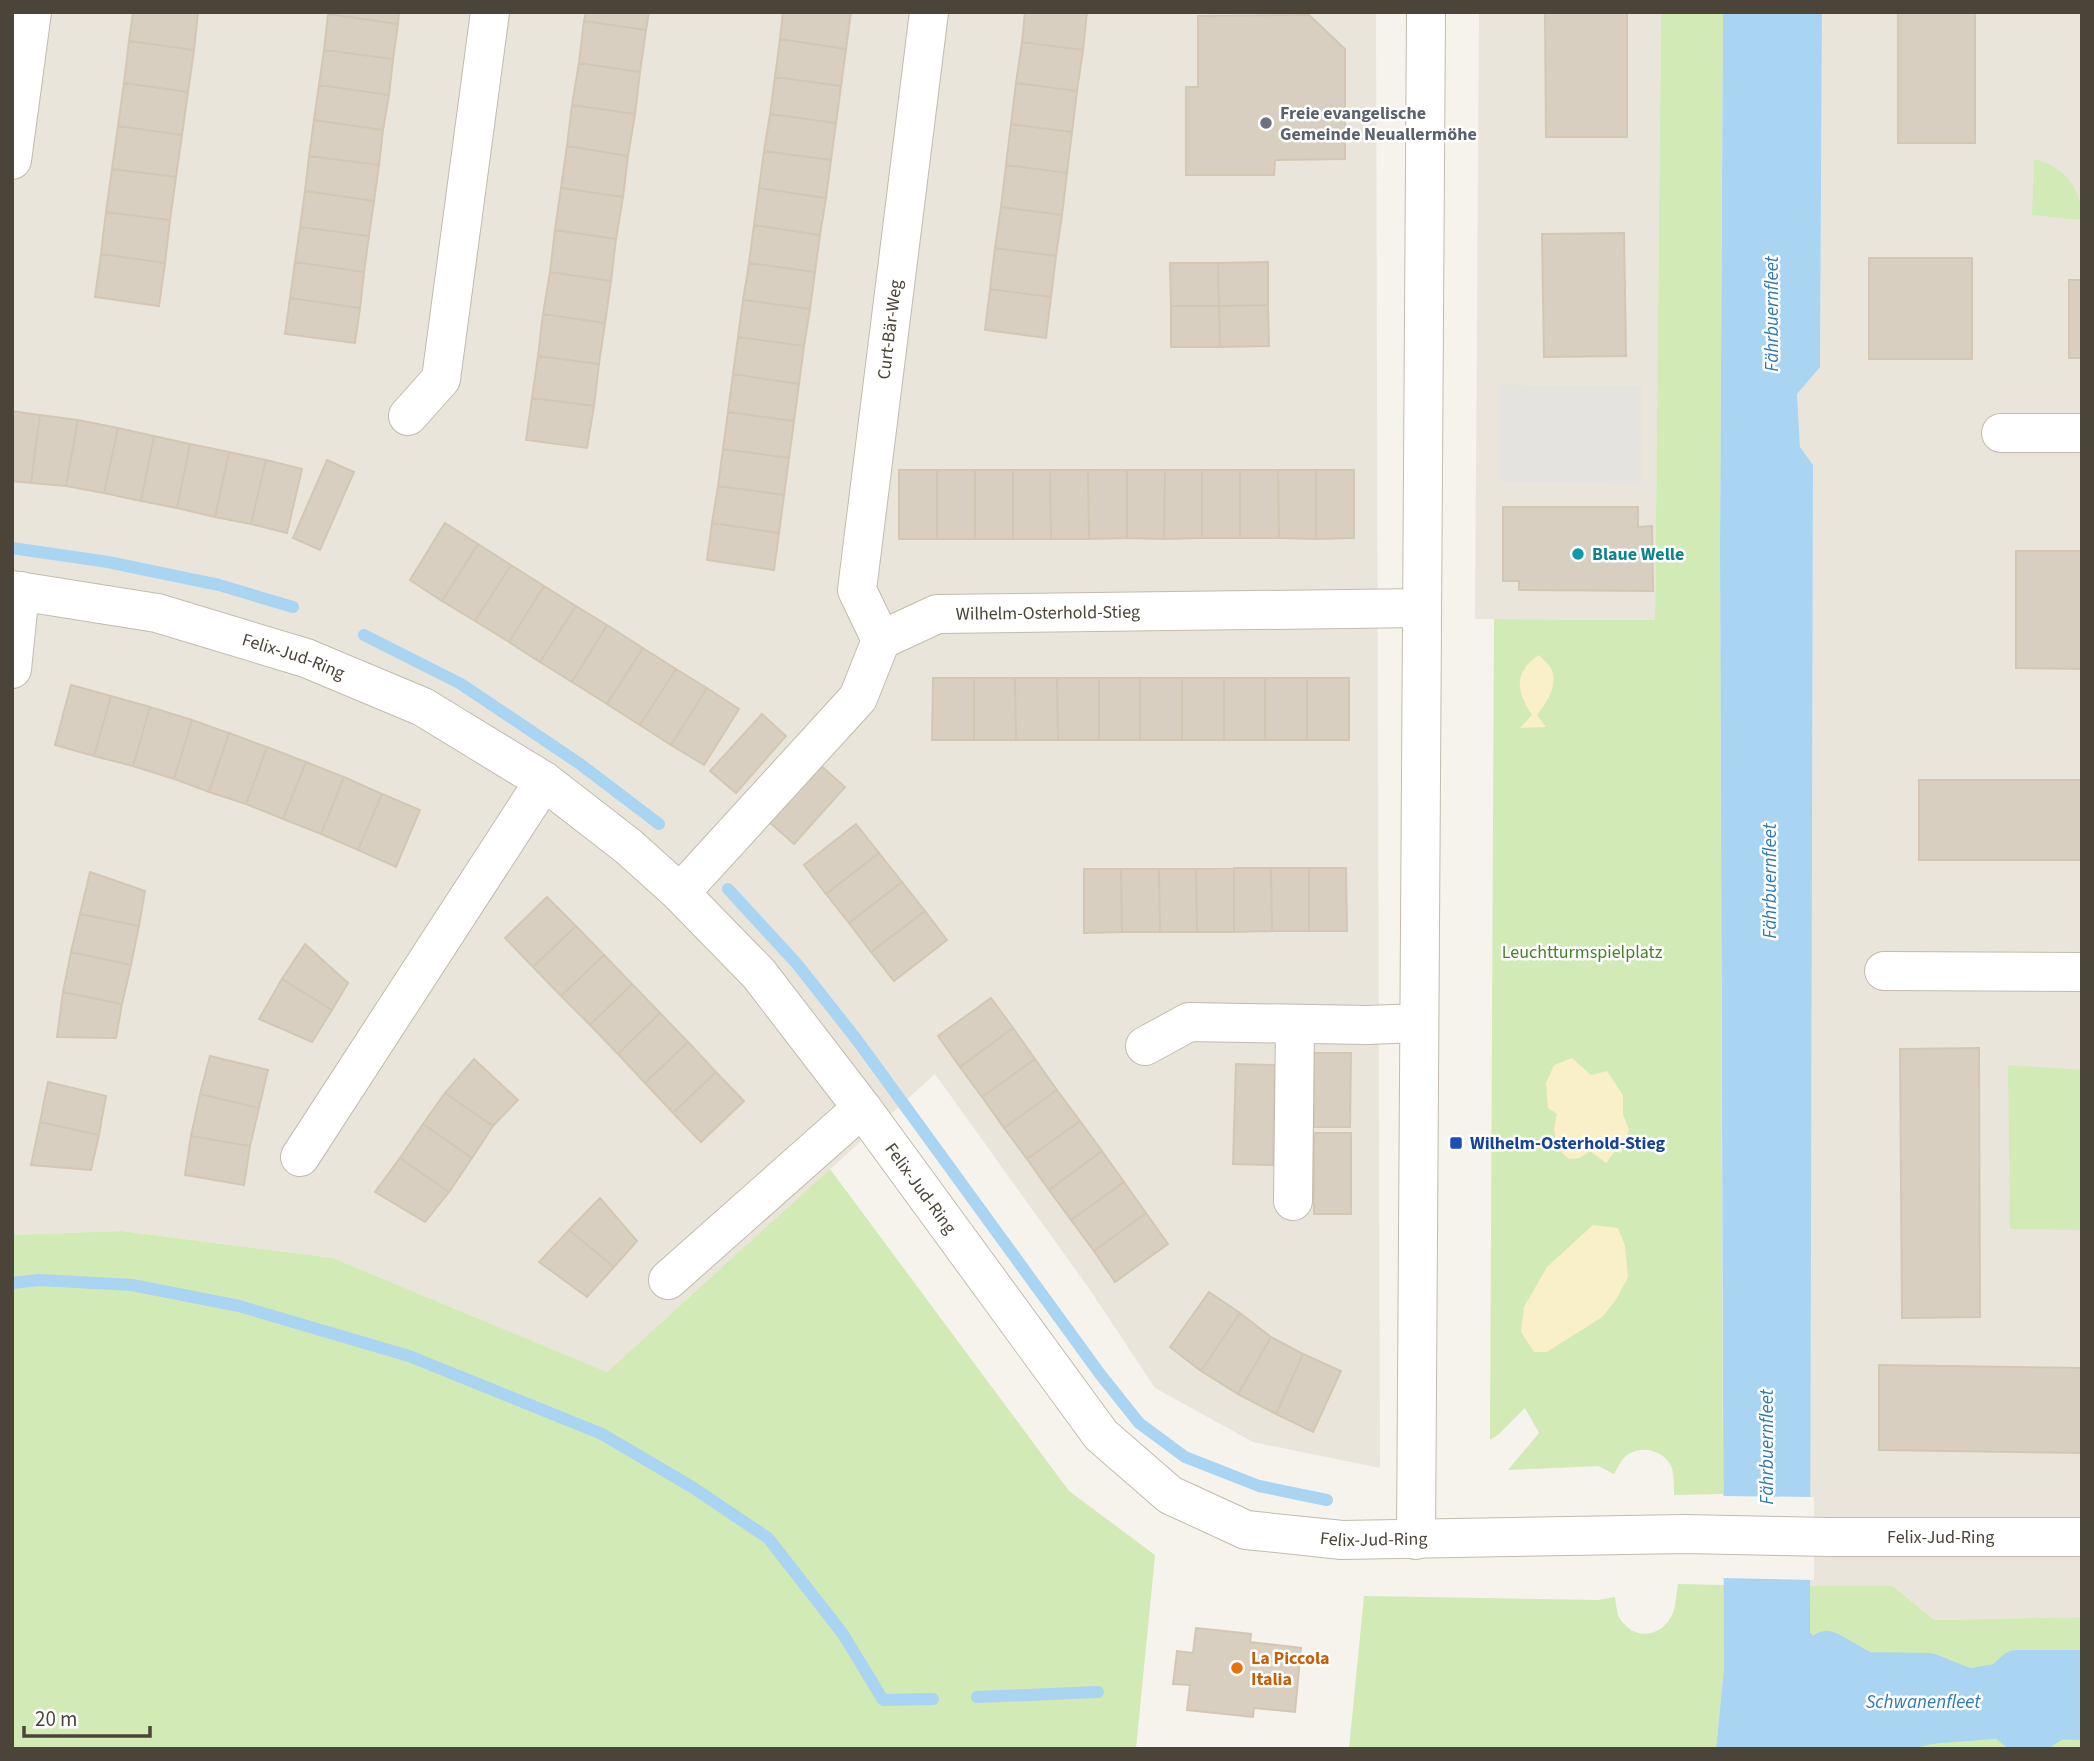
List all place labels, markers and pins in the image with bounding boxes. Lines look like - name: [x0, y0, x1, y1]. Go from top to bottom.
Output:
- place label: Freie evangelische Gemeinde Neuallermöhe: [1280, 101, 1477, 147]
- marker: Freie evangelische Gemeinde Neuallermöhe: [1258, 115, 1274, 131]
- place label: Blaue Welle: [1592, 542, 1684, 567]
- marker: Blaue Welle: [1570, 546, 1586, 562]
- place label: Wilhelm-Osterhold-Stieg: [1470, 1131, 1666, 1156]
- marker: Wilhelm-Osterhold-Stieg: [1448, 1135, 1464, 1151]
- place label: La Piccola Italia: [1251, 1646, 1330, 1692]
- marker: La Piccola Italia: [1229, 1660, 1245, 1676]

